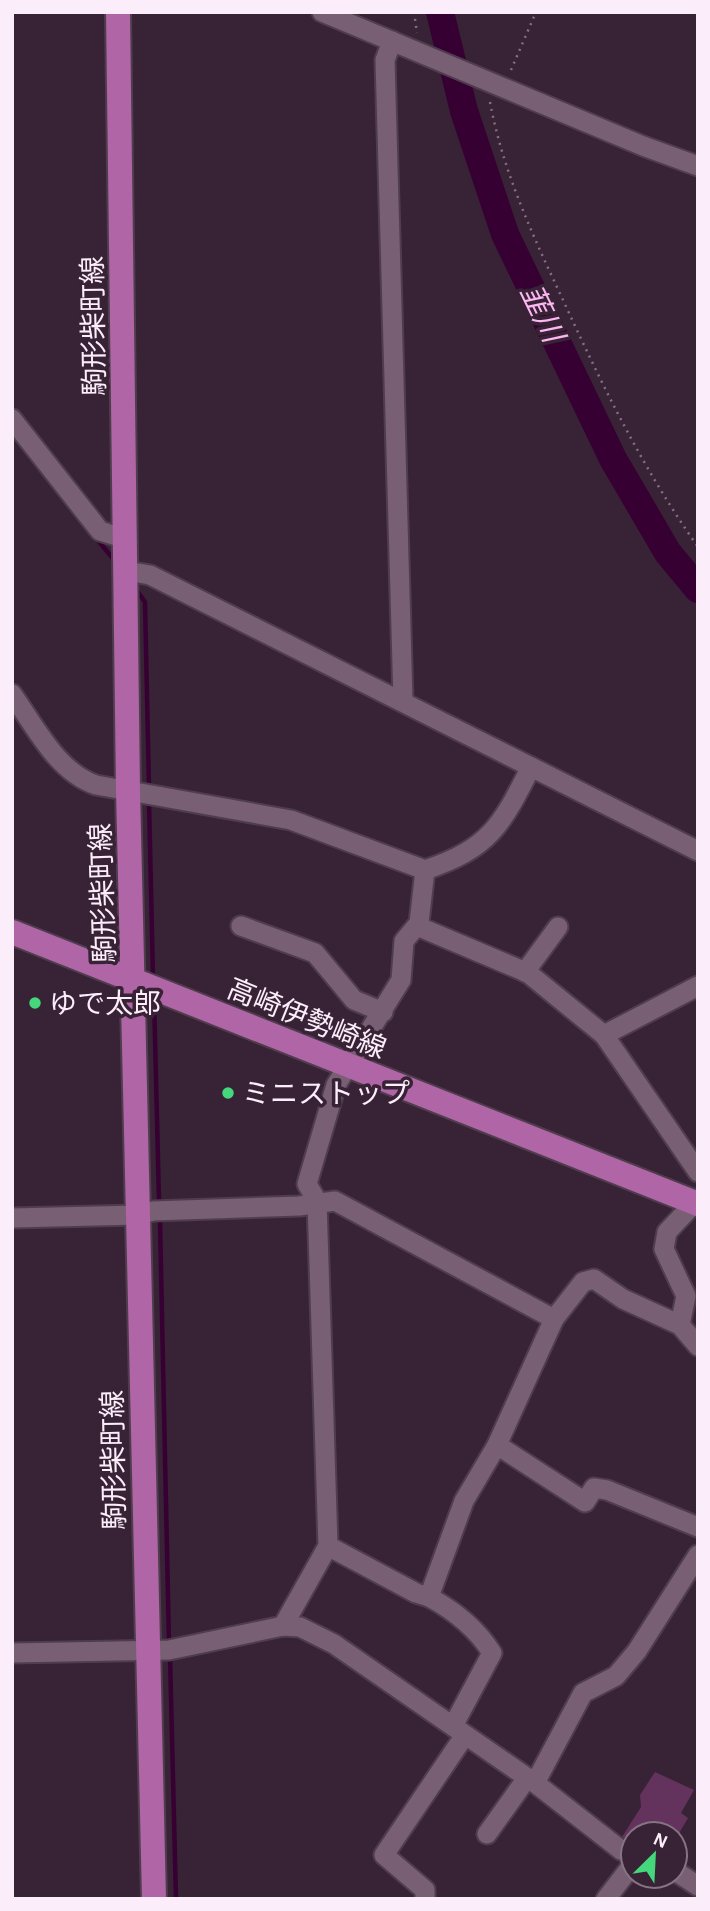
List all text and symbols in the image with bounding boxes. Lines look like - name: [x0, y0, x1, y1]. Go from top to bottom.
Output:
- street label: 駒形柴町線: [78, 256, 110, 396]
- water label: 韮川: [514, 279, 571, 350]
- street label: 駒形柴町線: [86, 822, 120, 963]
- street label: 高崎伊勢崎線: [223, 974, 390, 1064]
- place label: ゆで太郎: [49, 989, 161, 1019]
- marker: ゆで太郎: [27, 995, 43, 1011]
- place label: ミニストップ: [242, 1079, 410, 1109]
- marker: ミニストップ: [220, 1085, 236, 1101]
- street label: 駒形柴町線: [98, 1390, 130, 1530]
- north arrow: [619, 1820, 689, 1890]
- text: N: [650, 1829, 670, 1852]

